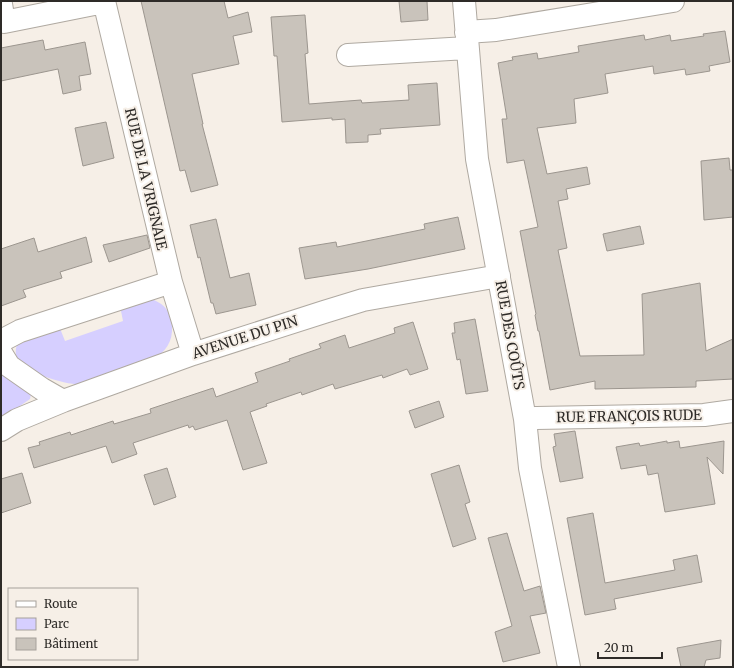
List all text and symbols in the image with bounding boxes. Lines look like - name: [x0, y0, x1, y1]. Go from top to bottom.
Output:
- street label: RUE DE LA VRIGNAIE: [121, 106, 171, 252]
- street label: RUE DES COÛTS: [492, 279, 528, 391]
- street label: AVENUE DU PIN: [189, 311, 300, 363]
- street label: RUE FRANÇOIS RUDE: [556, 406, 702, 426]
- legend: [8, 588, 138, 660]
- text: Route: [44, 596, 77, 611]
- text: Parc: [44, 616, 69, 631]
- scale bar: [598, 634, 662, 660]
- text: Bâtiment: [44, 636, 98, 651]
- text: 20 m: [604, 640, 633, 655]

